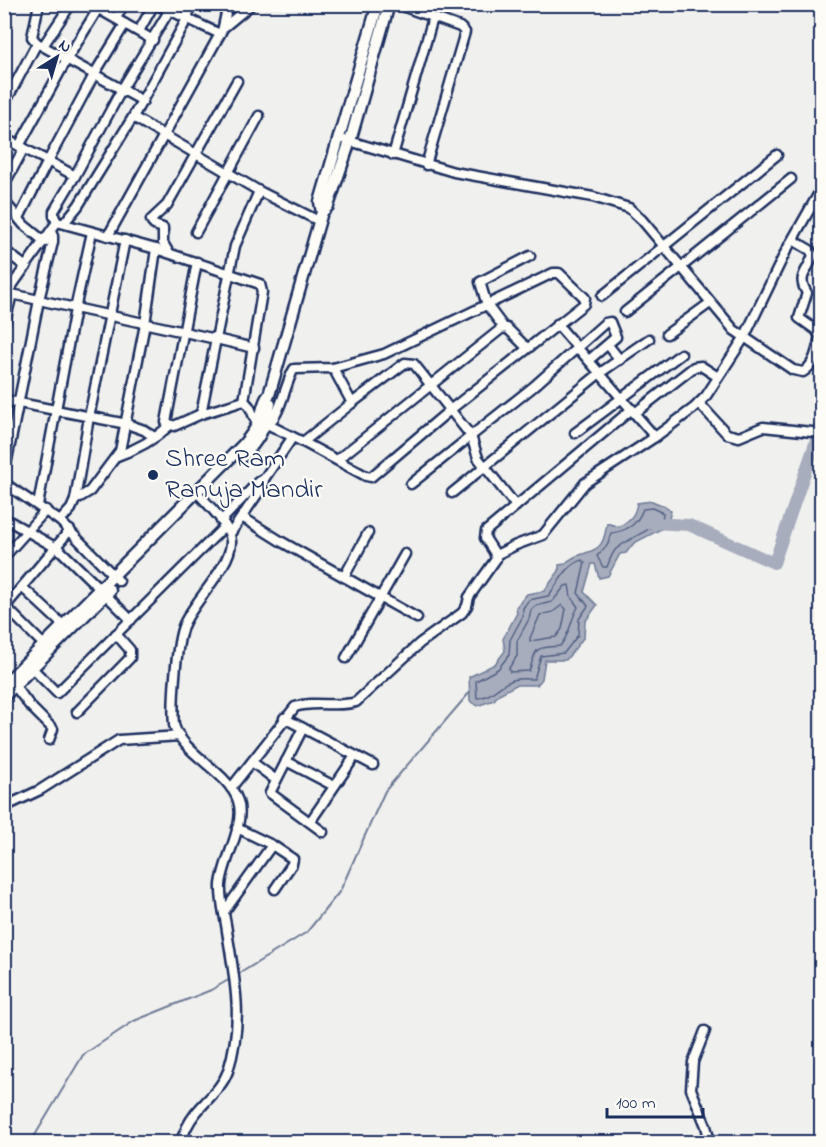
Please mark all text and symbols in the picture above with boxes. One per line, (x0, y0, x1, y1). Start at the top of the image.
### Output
north arrow (27, 27, 87, 87)
text: N (53, 34, 77, 60)
place label: Shree Ram Ranuja Mandir (165, 440, 323, 510)
marker: Shree Ram Ranuja Mandir (146, 468, 160, 482)
scale bar (607, 1081, 703, 1119)
text: 100 m (616, 1091, 656, 1117)

